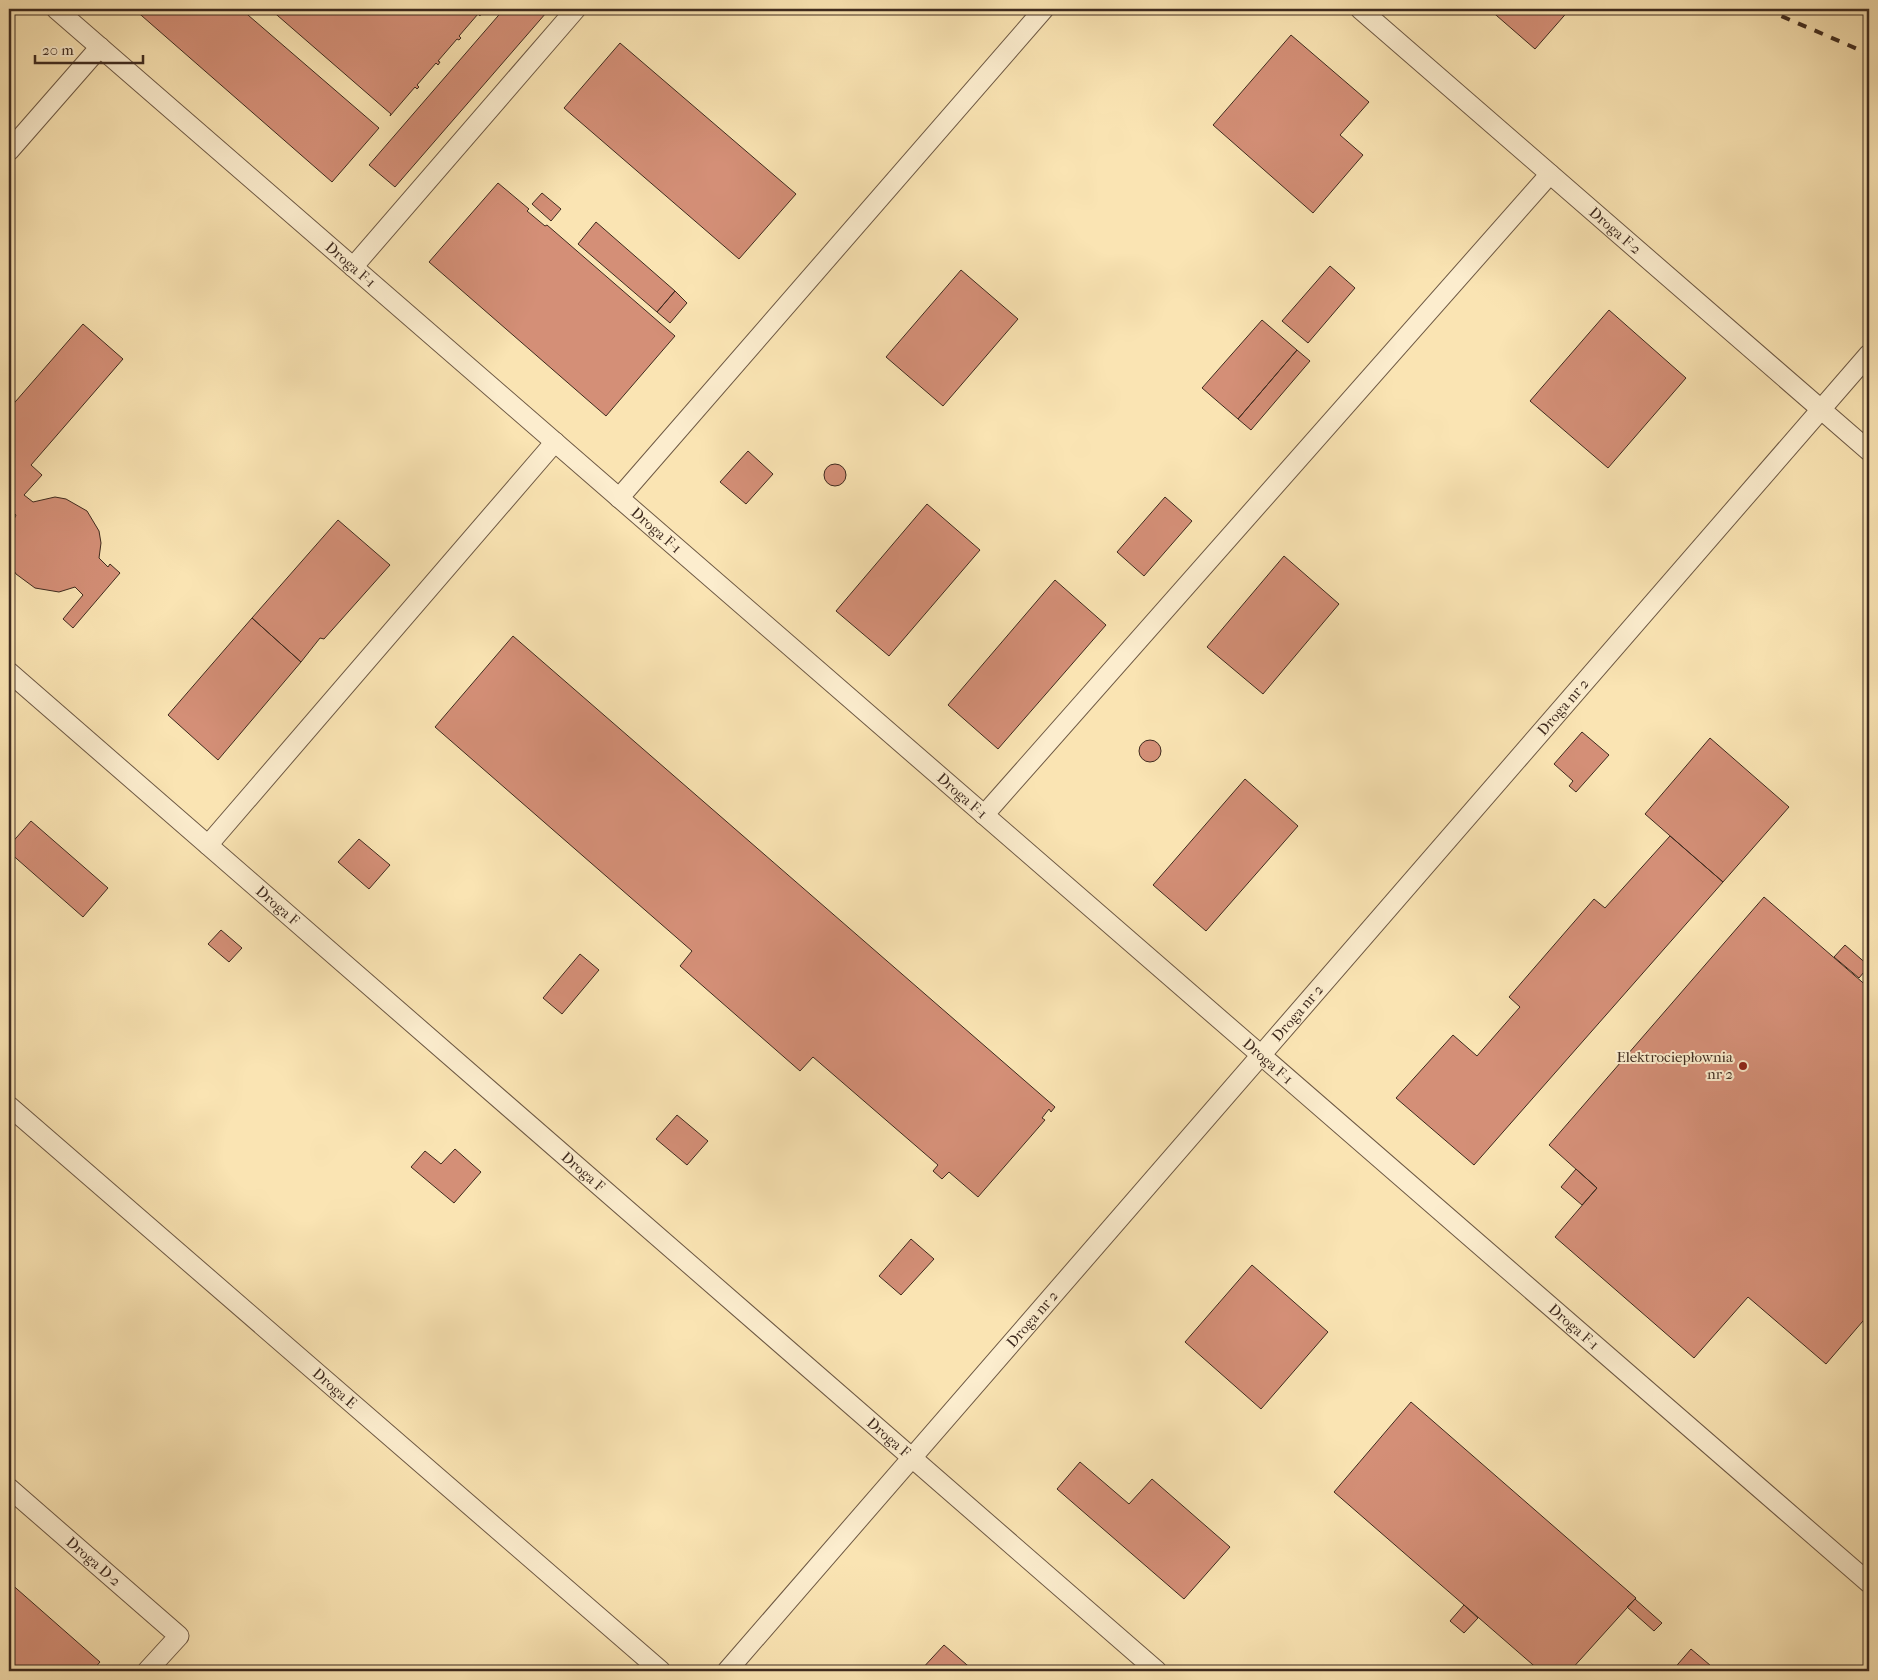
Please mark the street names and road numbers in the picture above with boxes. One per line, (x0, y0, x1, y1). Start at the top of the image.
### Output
street label: Droga F-2 (1585, 203, 1645, 258)
street label: Droga F-1 (322, 238, 379, 291)
street label: Droga F-1 (627, 503, 685, 557)
street label: Droga nr 2 (1533, 675, 1593, 739)
street label: Droga F-1 (933, 769, 991, 822)
street label: Droga F (252, 882, 303, 929)
street label: Droga nr 2 (1268, 981, 1327, 1045)
street label: Droga F-1 (1239, 1034, 1297, 1088)
street label: Droga F (558, 1148, 608, 1195)
street label: Droga nr 2 (1003, 1287, 1062, 1351)
street label: Droga F-1 (1545, 1300, 1603, 1353)
street label: Droga E (309, 1364, 361, 1412)
street label: Droga F (863, 1414, 914, 1461)
street label: Droga D-2 (62, 1533, 125, 1590)

